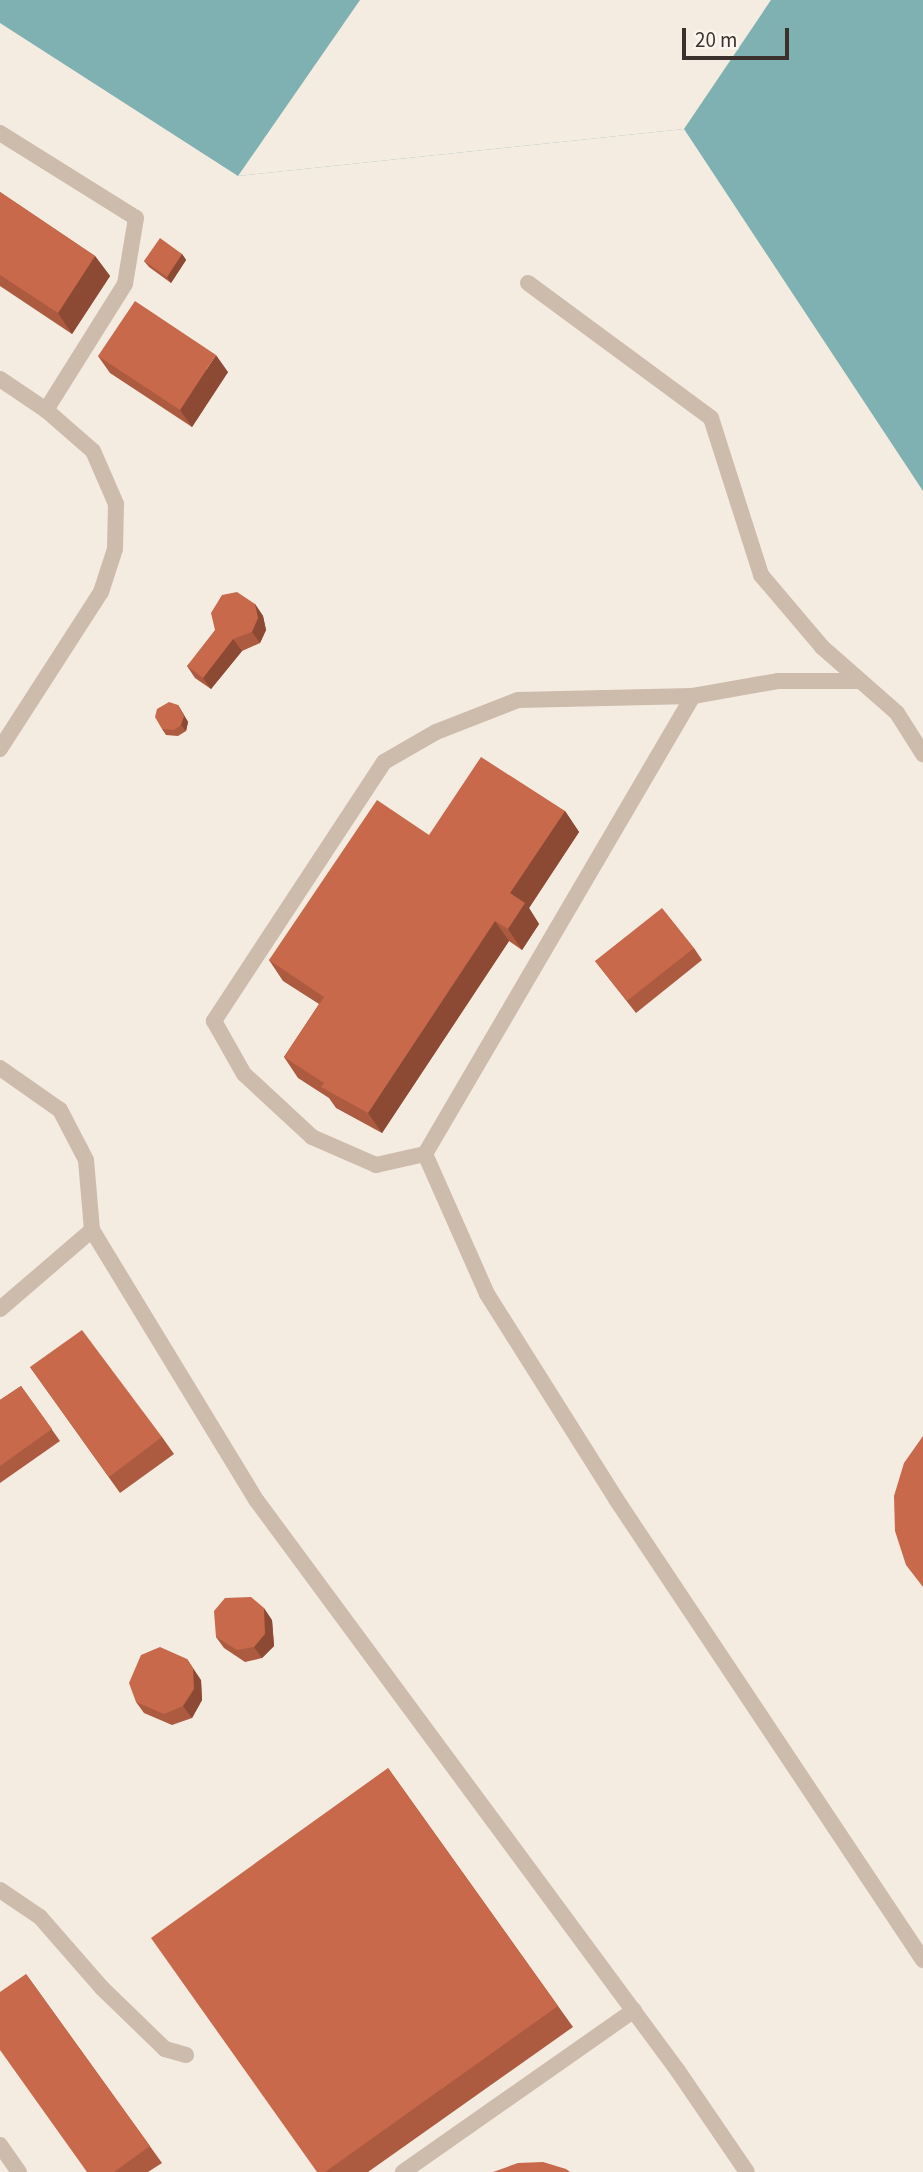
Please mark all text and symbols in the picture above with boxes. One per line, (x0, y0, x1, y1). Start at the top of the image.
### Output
scale bar (685, 14, 792, 58)
text: 20 m (695, 25, 737, 55)

